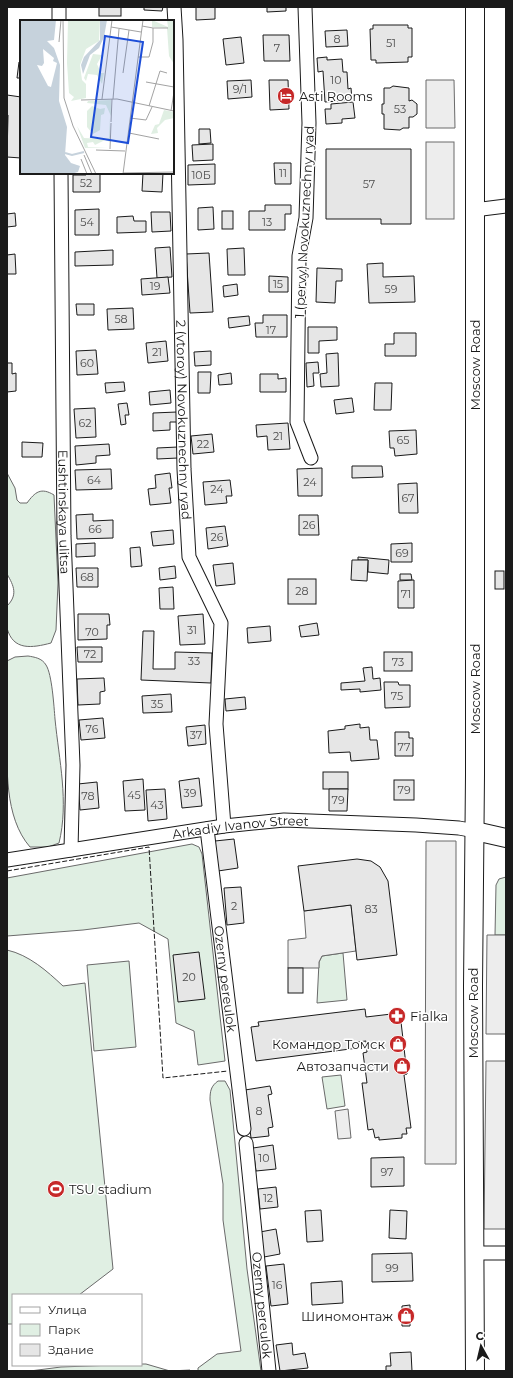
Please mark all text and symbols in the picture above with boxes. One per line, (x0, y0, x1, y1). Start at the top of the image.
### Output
inset map (20, 20, 174, 174)
house number: 8 (333, 32, 341, 46)
house number: 51 (386, 36, 396, 50)
house number: 7 (274, 41, 280, 55)
house number: 10 (330, 73, 342, 87)
house number: 9/1 (233, 82, 247, 96)
hotel icon: Asti Rooms (276, 86, 296, 106)
place label: Asti Rooms (299, 88, 373, 104)
house number: 53 (394, 102, 406, 116)
street label: 1 (pervy) Novokuznechny ryad (291, 125, 317, 319)
house number: 11 (279, 166, 287, 180)
house number: 10Б (191, 168, 211, 182)
house number: 52 (80, 176, 92, 190)
house number: 57 (363, 177, 375, 191)
house number: 54 (80, 215, 94, 229)
house number: 13 (262, 215, 272, 229)
house number: 15 (273, 277, 283, 291)
house number: 19 (150, 279, 161, 293)
house number: 59 (385, 282, 398, 296)
house number: 58 (114, 312, 128, 326)
street label: 2 (vtoroy) Novokuznechny ryad (173, 320, 195, 520)
street label: Moscow Road (467, 320, 483, 410)
house number: 17 (266, 323, 276, 337)
house number: 21 (152, 345, 162, 359)
house number: 60 (80, 356, 94, 370)
house number: 62 (79, 416, 91, 430)
house number: 21 (273, 429, 283, 443)
house number: 65 (397, 433, 409, 447)
house number: 22 (197, 437, 209, 451)
street label: Eushtinskaya ulitsa (55, 450, 73, 574)
house number: 64 (87, 473, 102, 487)
house number: 24 (303, 475, 317, 489)
house number: 24 (210, 482, 224, 496)
house number: 67 (401, 491, 415, 505)
house number: 26 (303, 518, 316, 532)
house number: 66 (88, 522, 102, 536)
house number: 26 (211, 530, 224, 544)
house number: 69 (395, 546, 409, 560)
house number: 68 (80, 570, 94, 584)
house number: 28 (295, 584, 309, 598)
house number: 71 (401, 587, 411, 601)
house number: 31 (187, 623, 197, 637)
house number: 70 (85, 625, 99, 639)
street label: Moscow Road (467, 644, 483, 734)
house number: 72 (84, 647, 96, 661)
house number: 33 (188, 654, 200, 668)
house number: 73 (392, 655, 404, 669)
house number: 75 (391, 689, 403, 703)
house number: 35 (151, 697, 163, 711)
house number: 76 (86, 722, 99, 736)
house number: 37 (190, 728, 202, 742)
house number: 77 (398, 740, 410, 754)
house number: 79 (397, 783, 411, 797)
house number: 39 (184, 786, 197, 800)
house number: 45 (127, 788, 141, 802)
house number: 78 (81, 789, 95, 803)
house number: 79 (331, 793, 345, 807)
house number: 43 (150, 798, 164, 812)
street label: Arkadiy Ivanov Street (171, 812, 309, 842)
house number: 2 (231, 899, 237, 913)
house number: 83 (364, 902, 378, 916)
street label: Ozerny pereulok (211, 925, 240, 1033)
street label: Moscow Road (465, 968, 481, 1058)
house number: 20 (182, 970, 196, 984)
pharmacy icon: Fialka (387, 1006, 407, 1026)
place label: Fialka (410, 1008, 448, 1024)
shop icon: Командор Томск (388, 1034, 408, 1054)
place label: Командор Томск (272, 1036, 385, 1052)
shop icon: Автозапчасти (392, 1056, 412, 1076)
place label: Автозапчасти (296, 1058, 389, 1074)
house number: 8 (255, 1104, 263, 1118)
house number: 10 (258, 1151, 270, 1165)
house number: 97 (380, 1165, 394, 1179)
sports icon: TSU stadium (46, 1179, 66, 1199)
place label: TSU stadium (69, 1181, 152, 1197)
house number: 12 (263, 1191, 273, 1205)
street label: Ozerny pereulok (249, 1251, 276, 1360)
house number: 99 (385, 1261, 399, 1275)
house number: 16 (272, 1278, 283, 1292)
legend (12, 1294, 142, 1366)
text: Улица (48, 1302, 87, 1317)
shop icon: Шиномонтаж (396, 1306, 416, 1326)
place label: Шиномонтаж (301, 1308, 393, 1324)
text: Парк (48, 1322, 80, 1337)
north arrow (461, 1326, 501, 1366)
text: С (475, 1329, 485, 1344)
text: Здание (48, 1342, 94, 1357)

